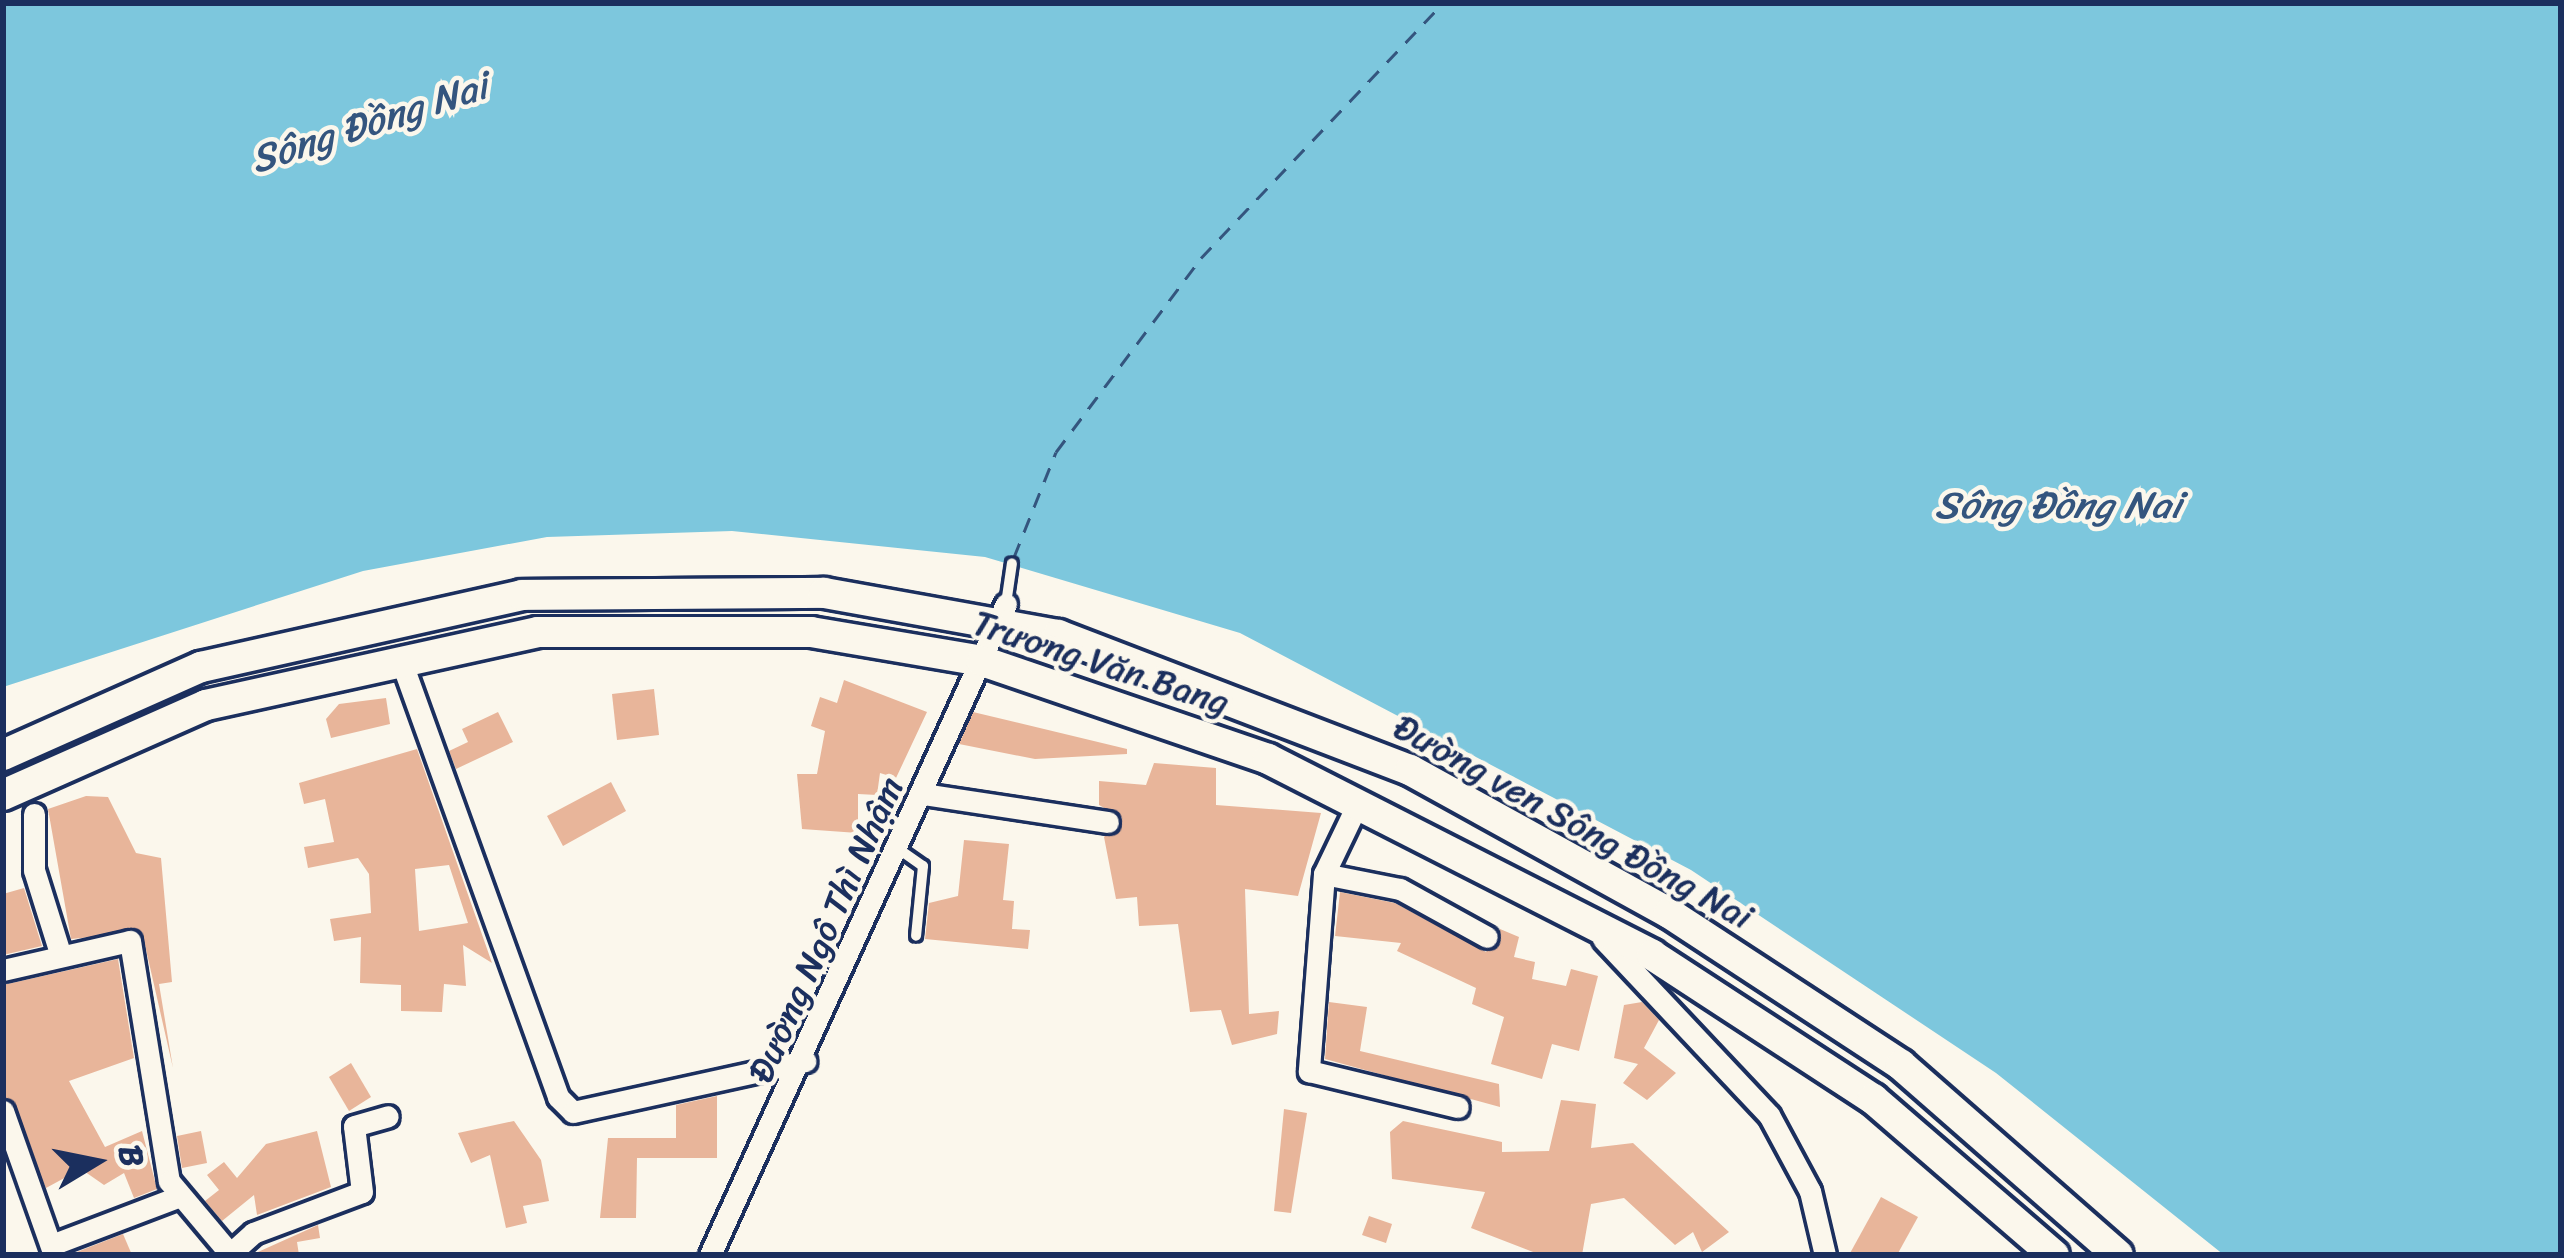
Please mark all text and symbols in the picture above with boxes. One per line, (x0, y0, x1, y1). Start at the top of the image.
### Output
water label: Sông Đồng Nai (245, 63, 493, 183)
water label: Sông Đồng Nai (1935, 482, 2181, 528)
street label: Trương Văn Bang (968, 601, 1234, 725)
street label: Đường ven Sông Đồng Nai (1386, 705, 1760, 939)
street label: Đường Ngô Thì Nhậm (739, 770, 913, 1090)
north arrow (36, 1102, 156, 1222)
text: B (101, 1140, 162, 1171)

